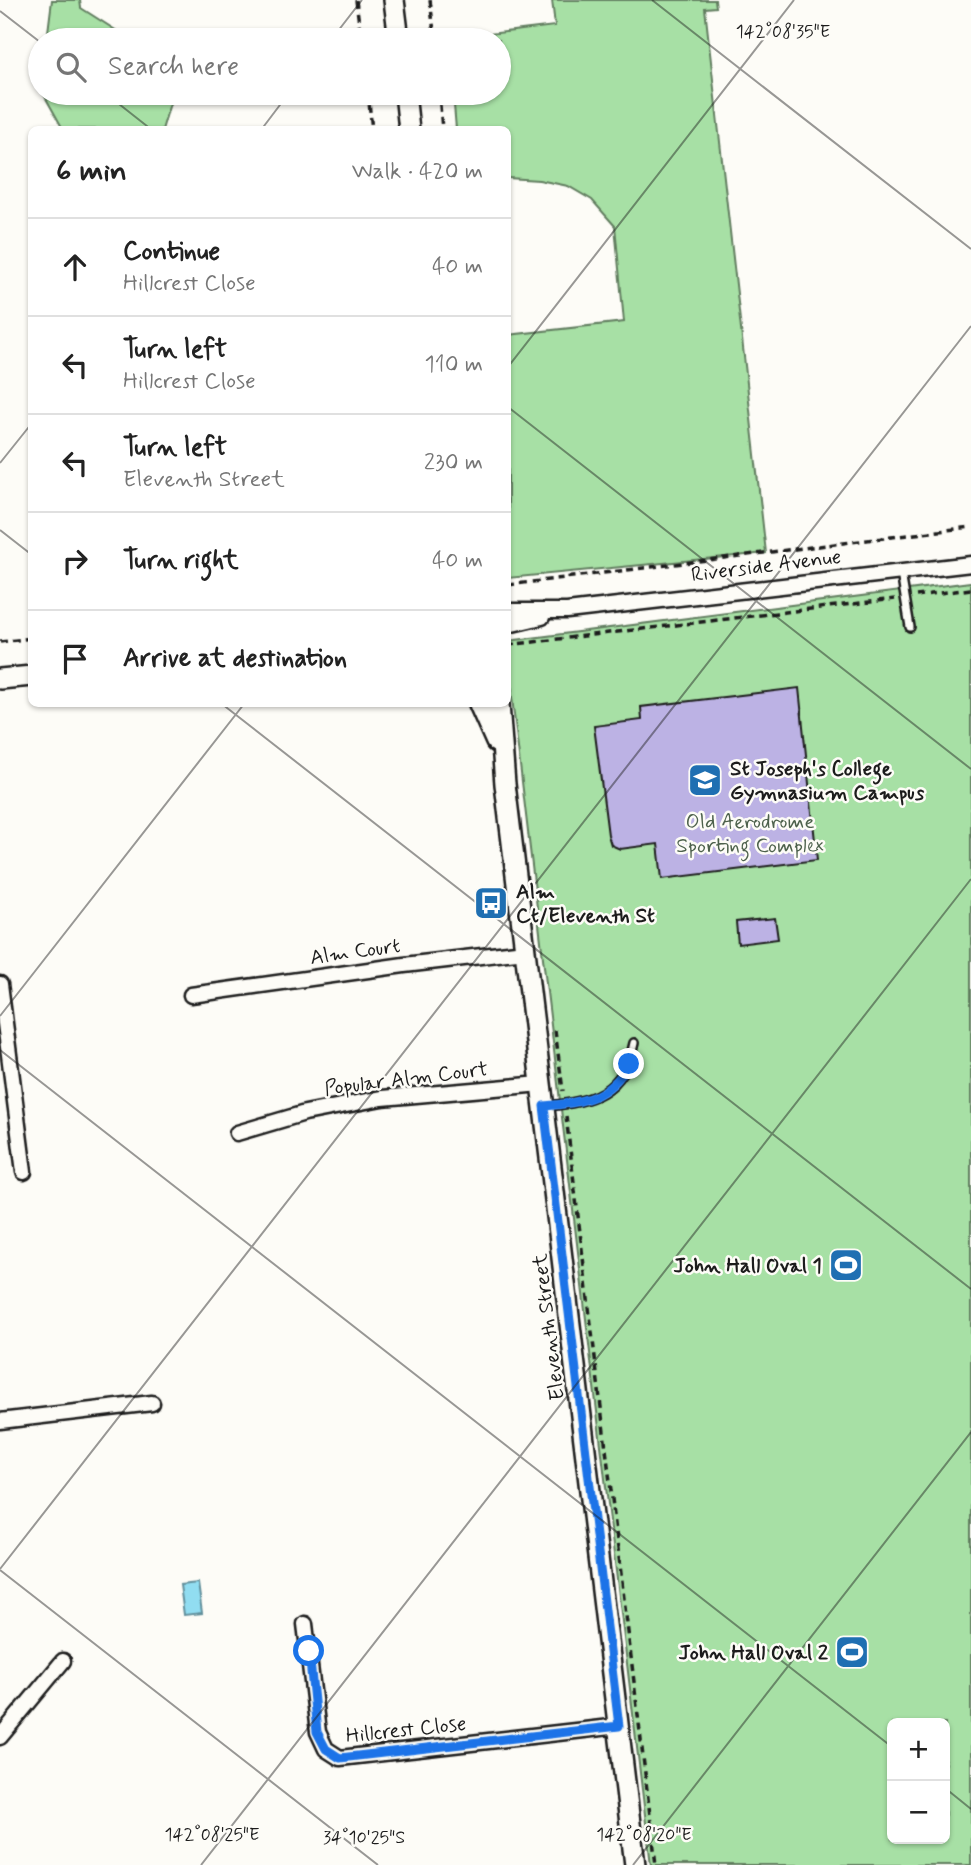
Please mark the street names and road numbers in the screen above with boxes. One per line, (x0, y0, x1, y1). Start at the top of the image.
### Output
street label: Riverside Avenue (689, 543, 843, 589)
street label: Alm Court (308, 932, 402, 972)
street label: Popular Alm Court (323, 1055, 490, 1103)
street label: Eleventh Street (526, 1251, 572, 1402)
street label: Hillcrest Close (344, 1710, 468, 1750)

